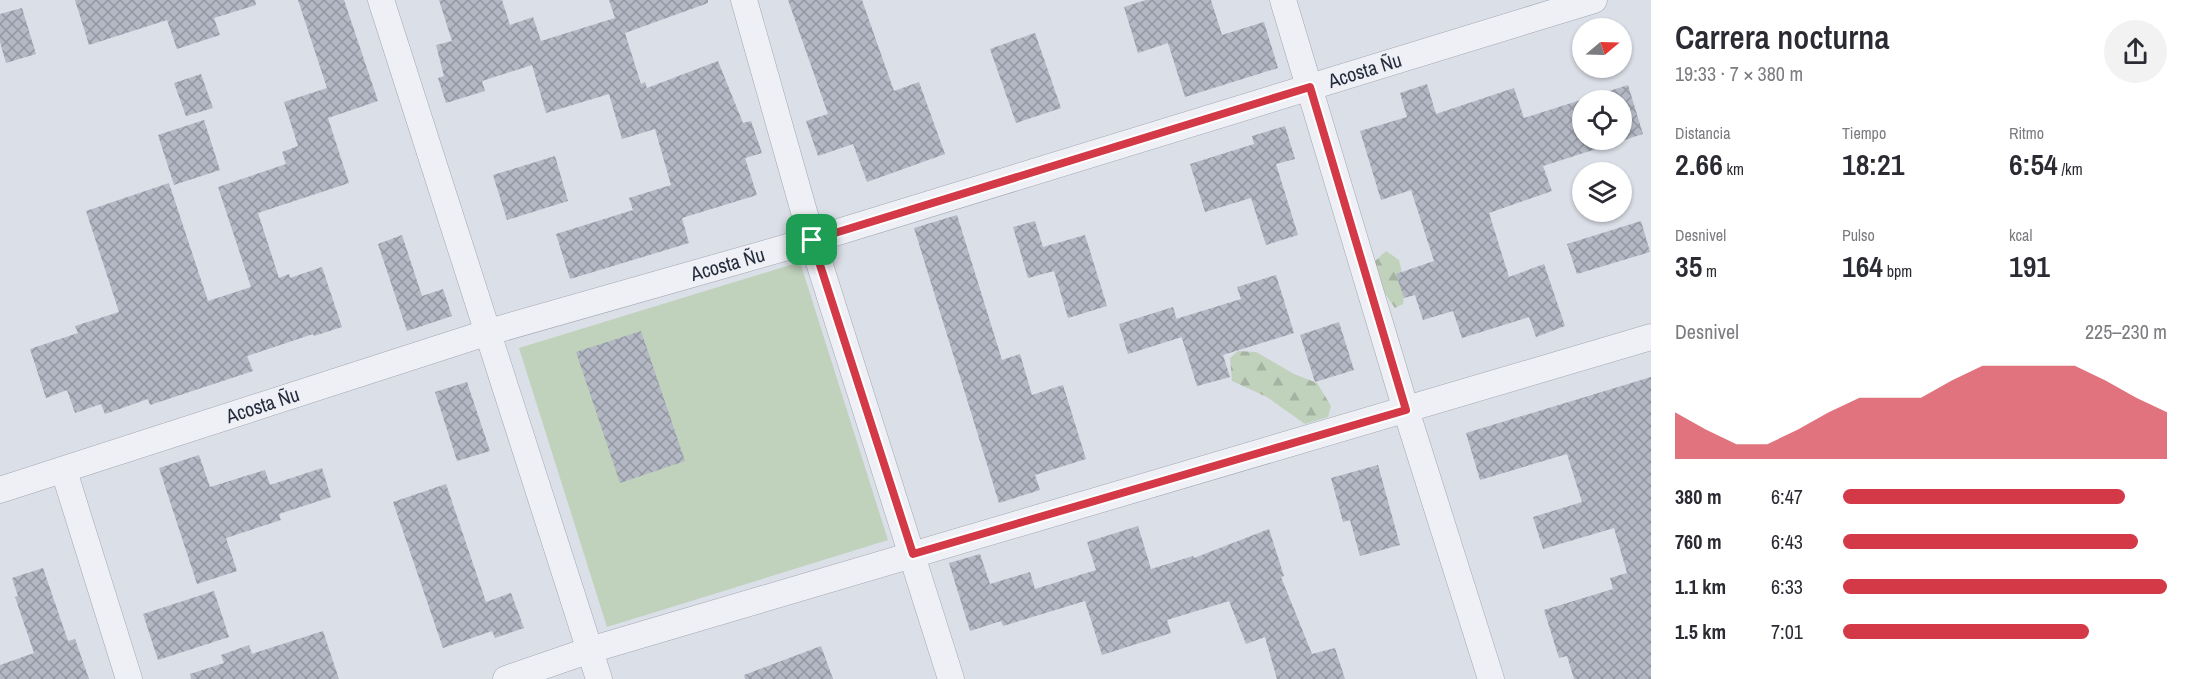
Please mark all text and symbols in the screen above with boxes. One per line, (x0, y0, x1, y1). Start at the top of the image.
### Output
text: Carrera nocturna (1675, 15, 1889, 59)
north arrow (1572, 18, 1632, 78)
map controls (1572, 18, 1632, 222)
button: share (2104, 20, 2167, 83)
street label: Acosta Ñu (1324, 46, 1405, 94)
text: 19:33 · 7 × 380 m (1675, 60, 1803, 87)
button: locate (1572, 90, 1632, 150)
text: Distancia (1675, 122, 1730, 144)
text: Tiempo (1842, 122, 1886, 144)
text: Ritmo (2009, 122, 2044, 144)
text: 2.66 (1675, 144, 1723, 184)
text: 18:21 (1842, 144, 1904, 184)
text: 6:54 (2009, 144, 2058, 184)
text: km (1723, 158, 1744, 180)
text: /km (2058, 158, 2083, 180)
button: layers (1572, 162, 1632, 222)
pin (786, 214, 837, 265)
icon: arrive (795, 223, 828, 256)
text: Desnivel (1675, 224, 1726, 246)
text: Pulso (1842, 224, 1875, 246)
text: kcal (2009, 224, 2032, 246)
street label: Acosta Ñu (686, 240, 768, 287)
text: 35 (1675, 246, 1702, 286)
text: 164 (1842, 246, 1883, 286)
text: 191 (2009, 246, 2050, 286)
text: m (1702, 260, 1717, 282)
text: bpm (1883, 260, 1912, 282)
text: Desnivel (1675, 318, 1739, 345)
text: 225–230 m (2085, 318, 2167, 345)
street label: Acosta Ñu (221, 380, 303, 429)
text: 380 m (1675, 483, 1722, 510)
text: 6:47 (1771, 483, 1803, 510)
text: 760 m (1675, 528, 1722, 555)
text: 6:43 (1771, 528, 1803, 555)
text: 1.1 km (1675, 573, 1726, 600)
text: 6:33 (1771, 573, 1803, 600)
text: 1.5 km (1675, 618, 1726, 645)
text: 7:01 (1771, 618, 1803, 645)

